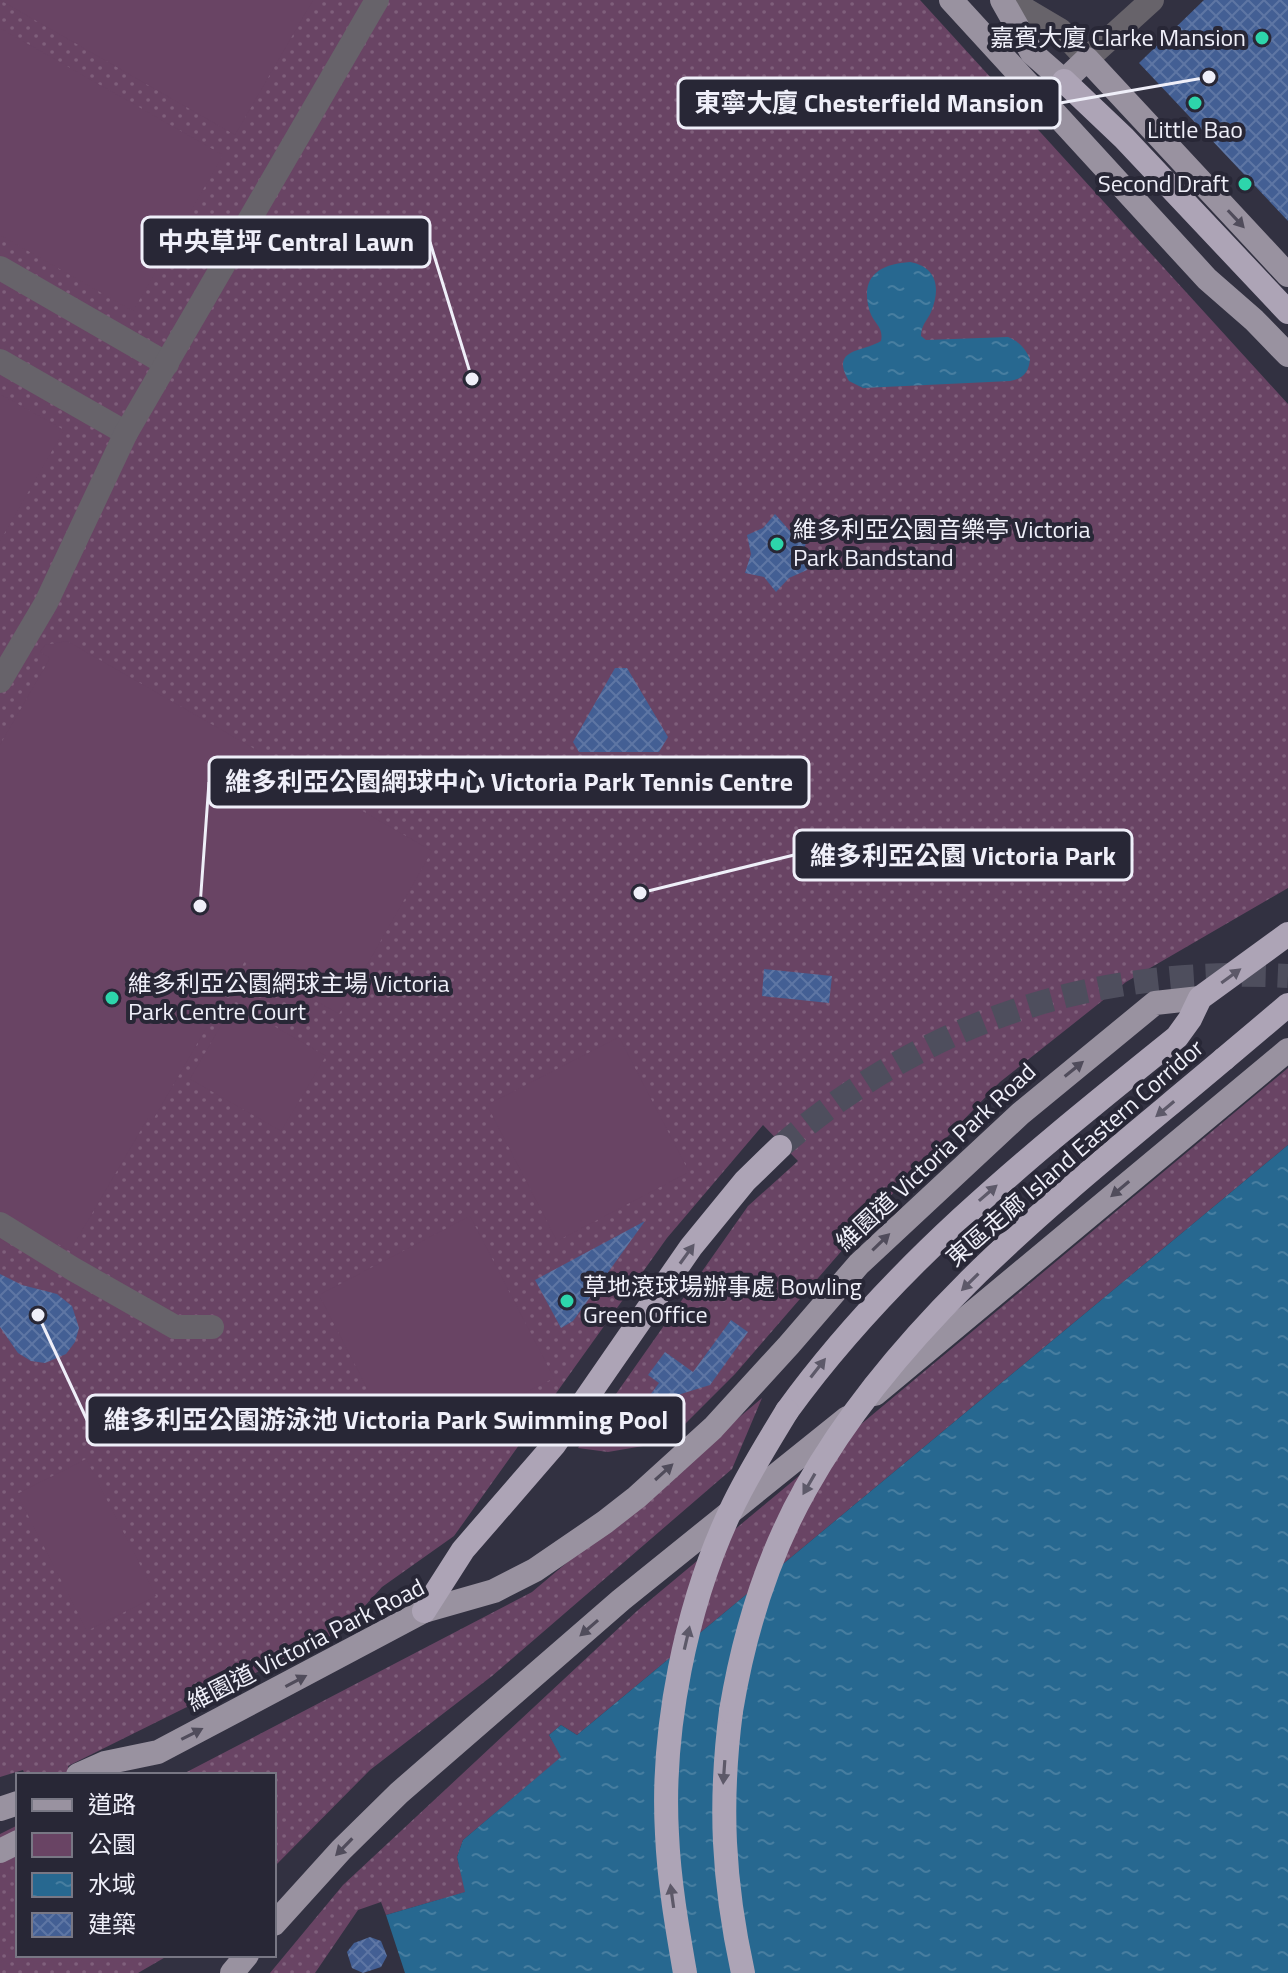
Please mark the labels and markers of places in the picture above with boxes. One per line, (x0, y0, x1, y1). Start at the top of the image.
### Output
place label: 嘉賓大廈 Clarke Mansion (990, 19, 1246, 55)
marker: 嘉賓大廈 Clarke Mansion (1253, 29, 1271, 47)
callout: 東寧大廈 Chesterfield Mansion (678, 78, 1060, 128)
marker: Little Bao (1186, 94, 1204, 112)
place label: Little Bao (1147, 111, 1243, 147)
place label: Second Draft (1098, 165, 1230, 201)
marker: Second Draft (1236, 175, 1254, 193)
callout: 中央草坪 Central Lawn (142, 217, 430, 267)
place label: 維多利亞公園音樂亭 Victoria Park Bandstand (793, 511, 1091, 575)
marker: 維多利亞公園音樂亭 Victoria Park Bandstand (768, 535, 786, 553)
callout: 維多利亞公園網球中心 Victoria Park Tennis Centre (209, 757, 809, 807)
callout: 維多利亞公園 Victoria Park (794, 830, 1132, 880)
place label: 維多利亞公園網球主場 Victoria Park Centre Court (128, 965, 450, 1029)
marker: 維多利亞公園網球主場 Victoria Park Centre Court (103, 989, 121, 1007)
place label: 草地滾球場辦事處 Bowling Green Office (583, 1268, 862, 1332)
marker: 草地滾球場辦事處 Bowling Green Office (558, 1292, 576, 1310)
callout: 維多利亞公園游泳池 Victoria Park Swimming Pool (87, 1395, 684, 1445)

